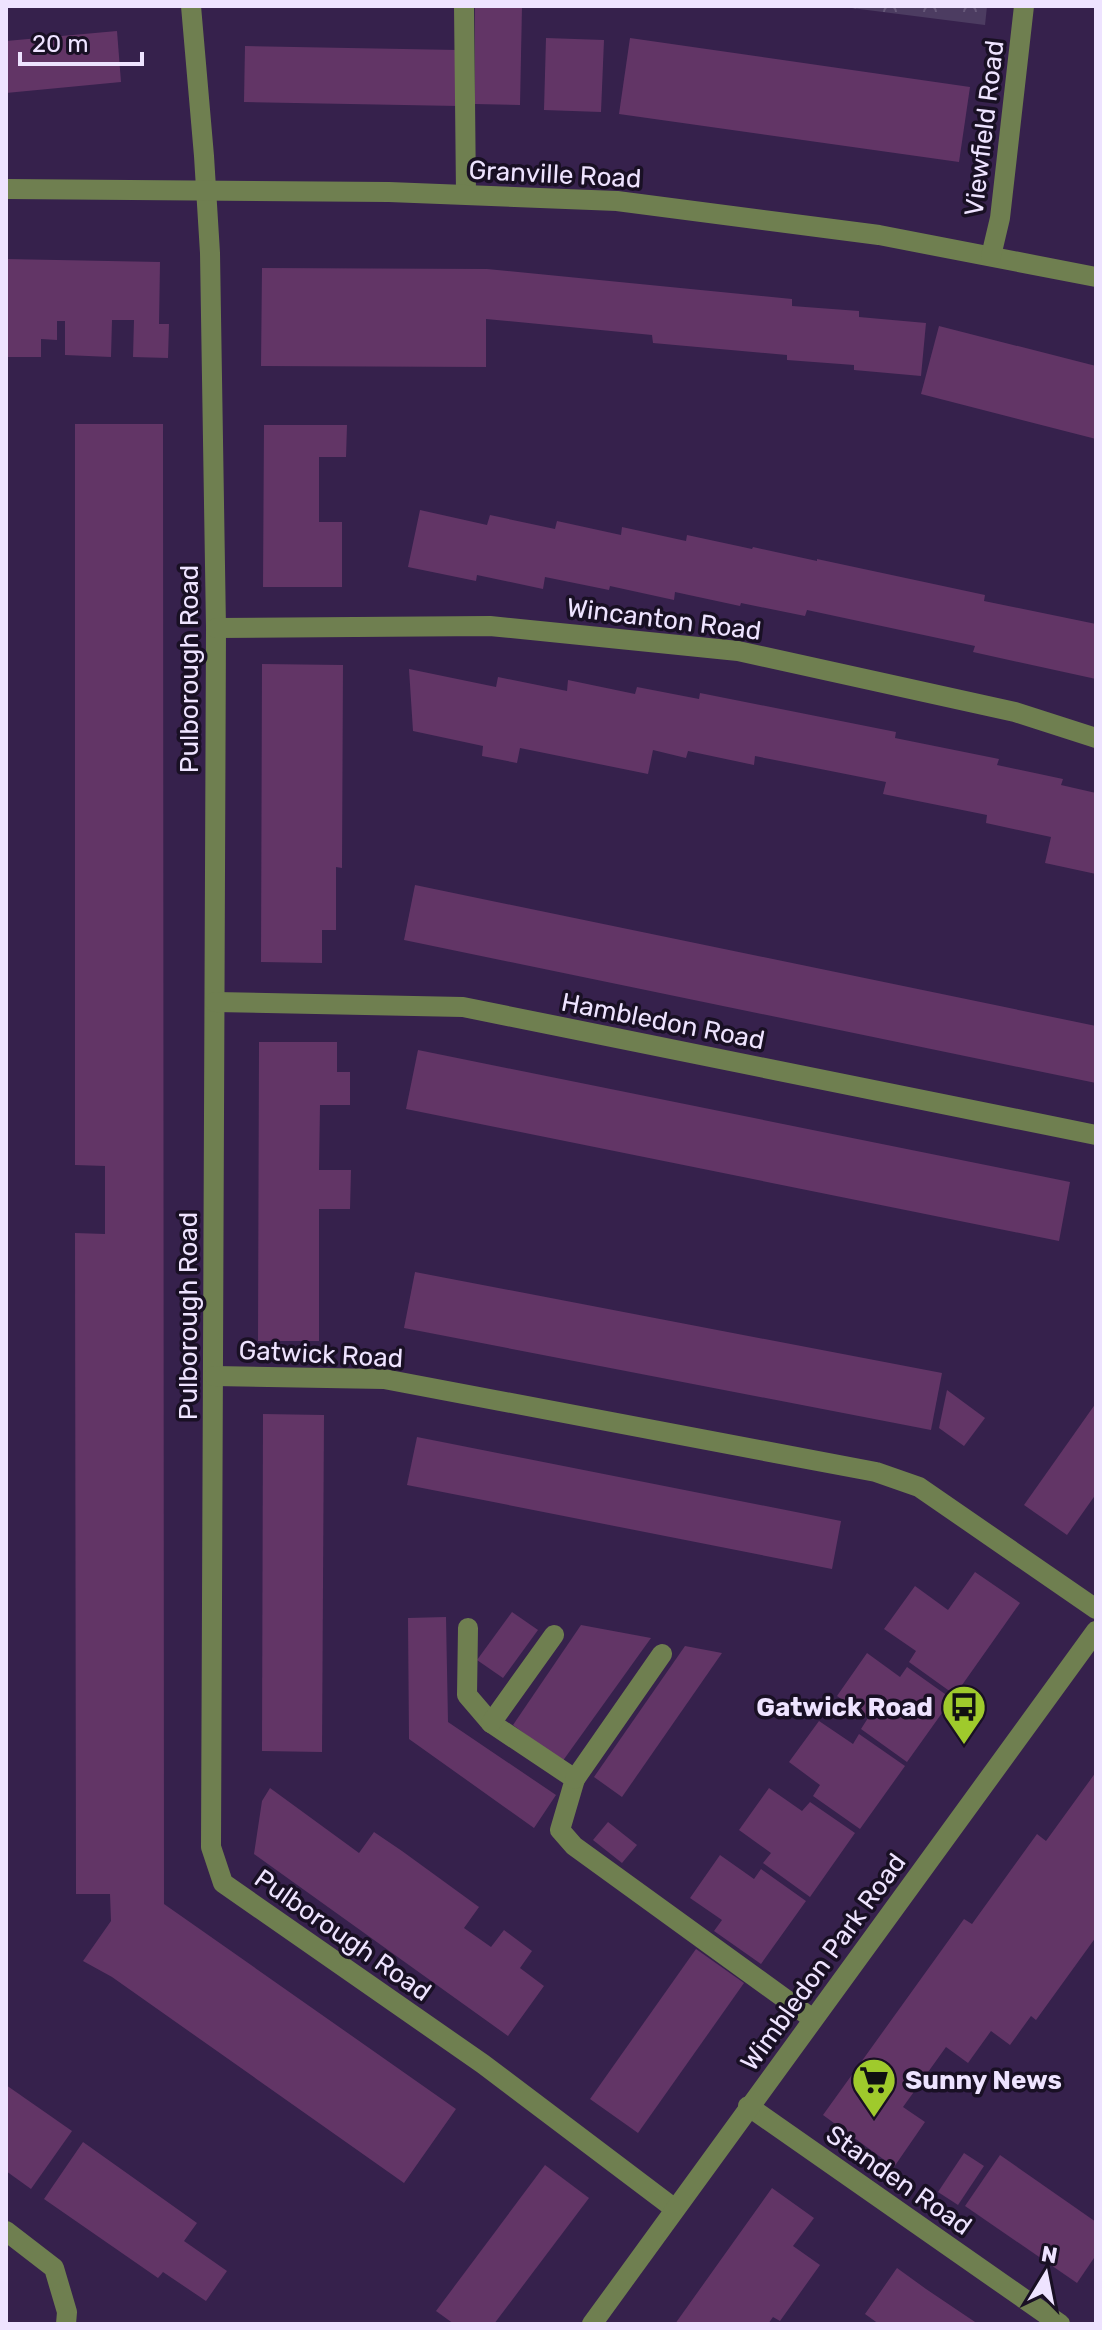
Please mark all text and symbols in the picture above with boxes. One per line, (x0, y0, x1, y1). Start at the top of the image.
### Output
scale bar (20, 16, 142, 66)
text: 20 m (32, 30, 89, 58)
street label: Viewfield Road (958, 38, 1011, 218)
street label: Granville Road (468, 154, 642, 195)
street label: Pulborough Road (174, 565, 205, 773)
street label: Wincanton Road (565, 592, 763, 647)
street label: Hambledon Road (559, 987, 767, 1056)
street label: Pulborough Road (173, 1212, 204, 1420)
street label: Gatwick Road (238, 1335, 404, 1374)
bus stop icon: Gatwick Road (940, 1683, 988, 1746)
place label: Gatwick Road (756, 1692, 933, 1723)
street label: Wimbledon Park Road (734, 1848, 913, 2077)
street label: Pulborough Road (248, 1863, 437, 2008)
supermarket icon: Sunny News (850, 2056, 898, 2119)
place label: Sunny News (905, 2065, 1062, 2096)
street label: Standen Road (820, 2119, 977, 2242)
north arrow (1006, 2234, 1086, 2314)
text: N (1039, 2240, 1060, 2269)

